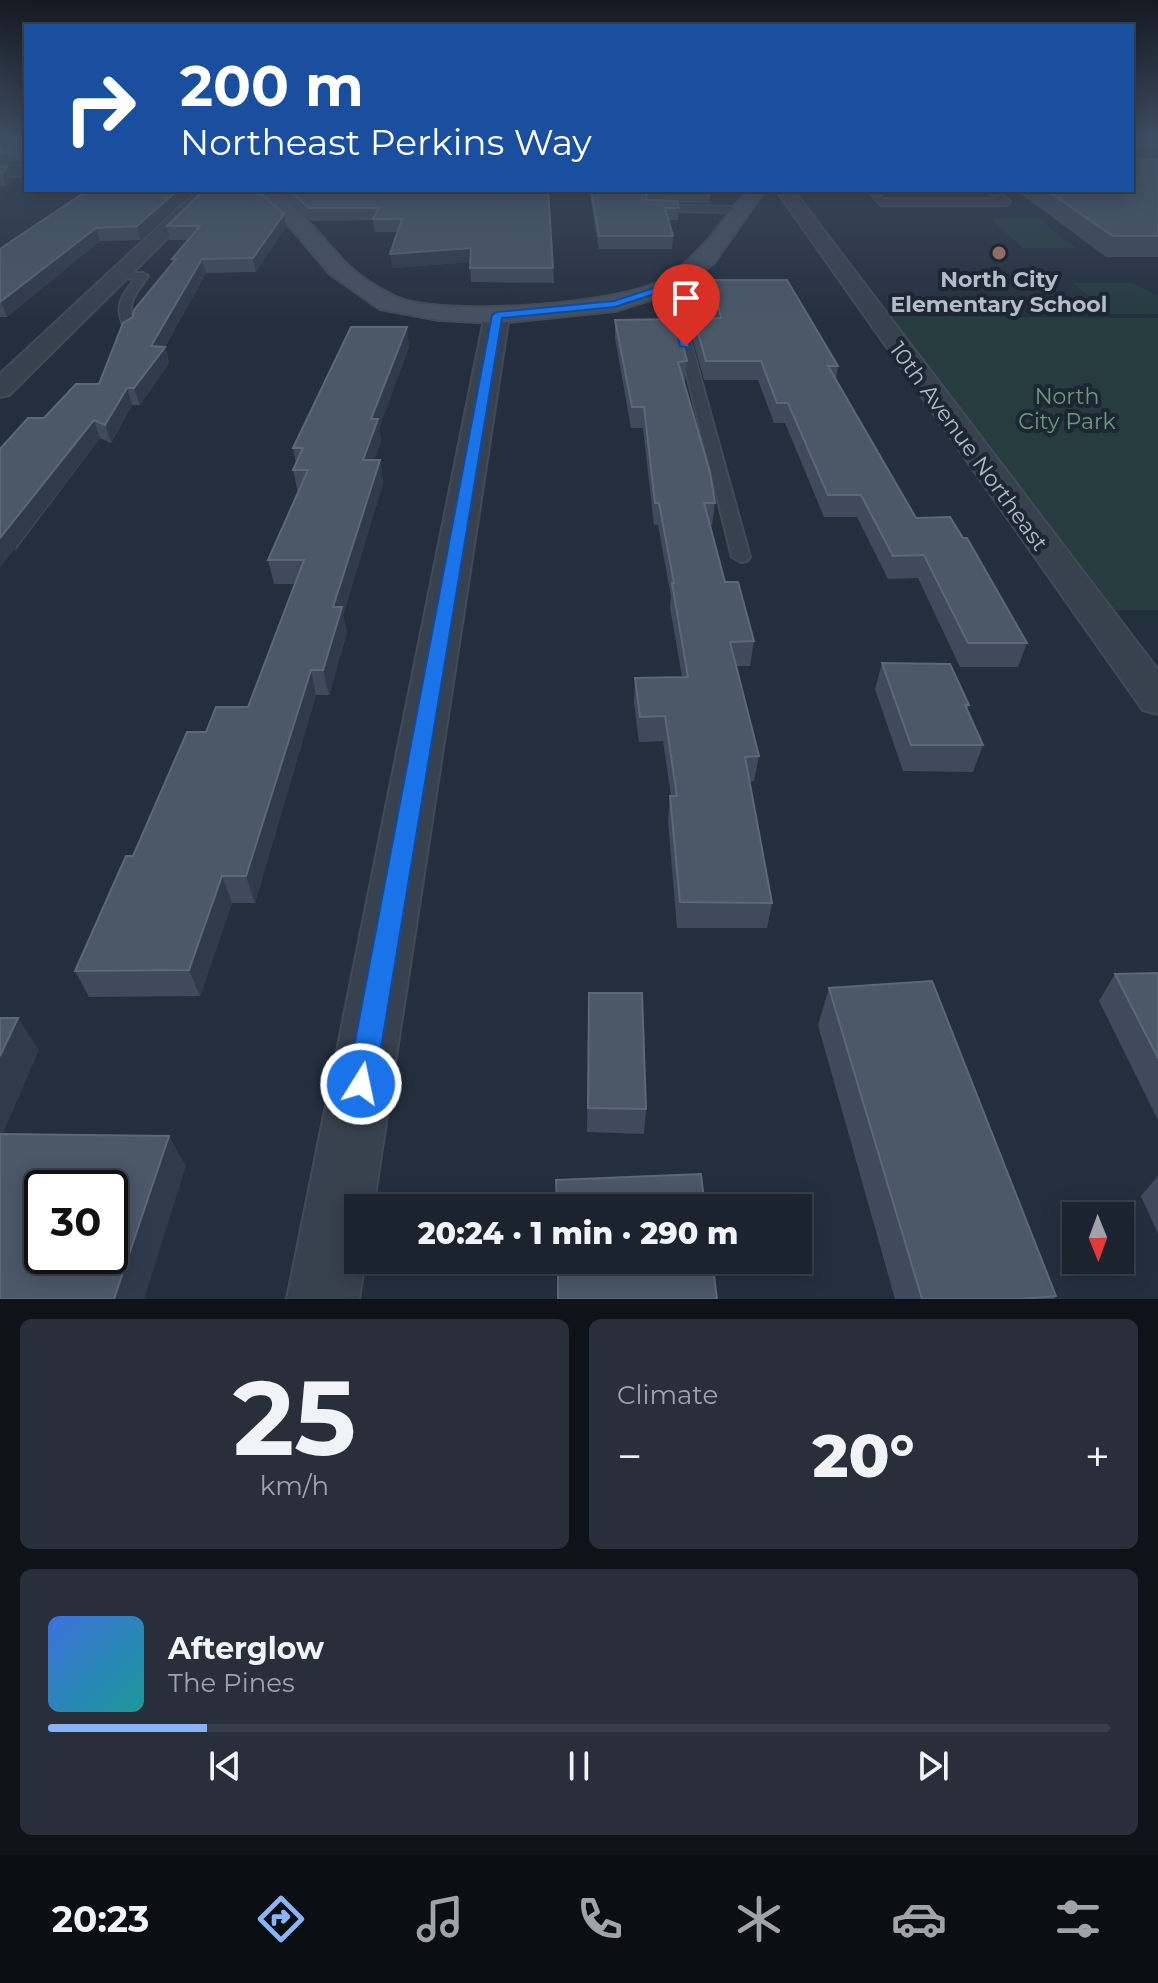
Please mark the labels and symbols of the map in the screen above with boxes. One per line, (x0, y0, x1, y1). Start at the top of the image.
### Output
marker: North City Elementary School (990, 244, 1008, 262)
pin (652, 264, 720, 346)
place label: North City Elementary School (891, 266, 1107, 318)
street label: 10th Avenue Northeast (884, 337, 1053, 556)
park label: North City Park (1018, 383, 1117, 435)
position arrow (319, 1042, 403, 1126)
speed limit sign: 30 (24, 1170, 128, 1274)
north arrow (1062, 1202, 1134, 1274)

